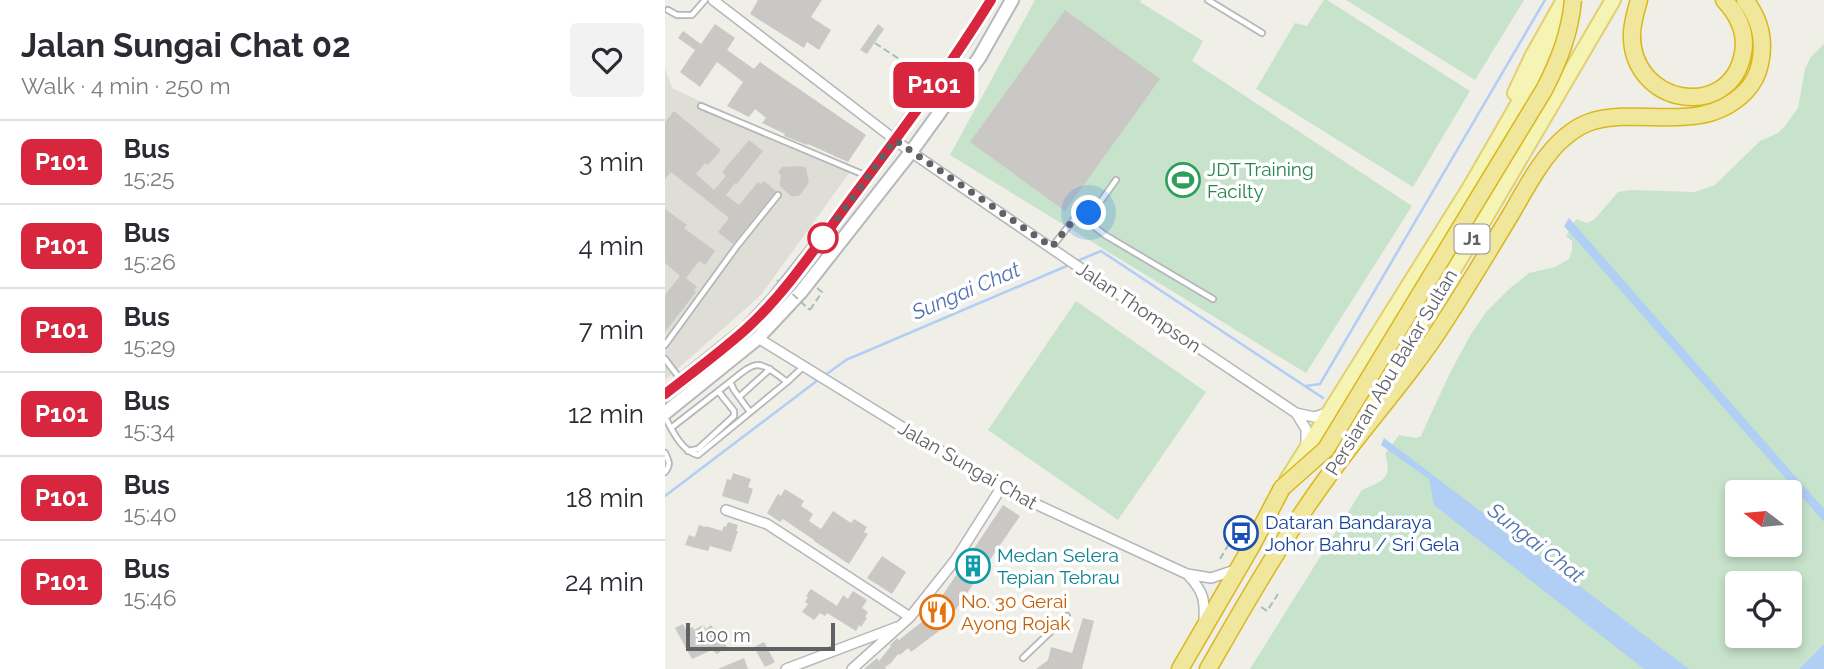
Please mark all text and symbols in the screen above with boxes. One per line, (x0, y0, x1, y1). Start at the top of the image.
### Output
button: heart (570, 23, 644, 97)
text: Jalan Sungai Chat 02 (21, 26, 351, 65)
line badge: P101 (885, 62, 983, 108)
text: P101 (907, 70, 961, 99)
text: Walk · 4 min · 250 m (21, 72, 231, 99)
text: Bus (123, 134, 170, 164)
text: P101 (35, 147, 88, 176)
text: 3 min (579, 147, 644, 177)
place label: JDT Training Facilty (1207, 158, 1314, 202)
sports icon: JDT Training Facilty (1164, 161, 1202, 199)
text: 15:25 (123, 164, 175, 191)
your location (1071, 195, 1106, 230)
text: Bus (123, 218, 170, 248)
unlabelled marker (808, 223, 838, 253)
road number: J1 (1455, 225, 1489, 254)
text: P101 (35, 231, 88, 260)
text: 4 min (578, 231, 644, 261)
text: 15:26 (123, 248, 176, 275)
water label: Sungai Chat (907, 256, 1024, 325)
street label: Jalan Thompson (1073, 257, 1205, 357)
street label: Persiaran Abu Bakar Sultan (1321, 265, 1461, 479)
text: Bus (123, 302, 170, 332)
text: P101 (35, 315, 88, 344)
text: 7 min (579, 315, 644, 345)
text: 15:29 (123, 332, 176, 359)
text: Bus (123, 386, 170, 416)
text: P101 (35, 399, 88, 428)
text: 12 min (568, 399, 644, 429)
text: 15:34 (123, 416, 175, 443)
street label: Jalan Sungai Chat (895, 416, 1042, 514)
text: Bus (123, 470, 170, 500)
north arrow (1725, 480, 1803, 556)
map controls (1725, 480, 1802, 648)
text: P101 (35, 483, 88, 512)
text: 18 min (566, 483, 644, 513)
water label: Sungai Chat (1482, 497, 1590, 588)
text: 15:40 (123, 500, 177, 527)
place label: Dataran Bandaraya Johor Bahru / Sri Gela (1265, 511, 1459, 555)
bus stop icon: Dataran Bandaraya Johor Bahru / Sri Gela (1222, 514, 1260, 552)
place label: Medan Selera Tepian Tebrau (997, 544, 1120, 588)
building icon: Medan Selera Tepian Tebrau (954, 547, 992, 585)
text: Bus (123, 554, 170, 584)
text: P101 (35, 567, 88, 596)
text: 24 min (565, 567, 644, 597)
button: locate (1725, 571, 1802, 648)
text: 15:46 (123, 584, 177, 611)
place label: No. 30 Gerai Ayong Rojak (961, 590, 1070, 634)
restaurant icon: No. 30 Gerai Ayong Rojak (918, 593, 956, 631)
scale bar (686, 620, 835, 652)
text: 100 m (697, 624, 751, 646)

